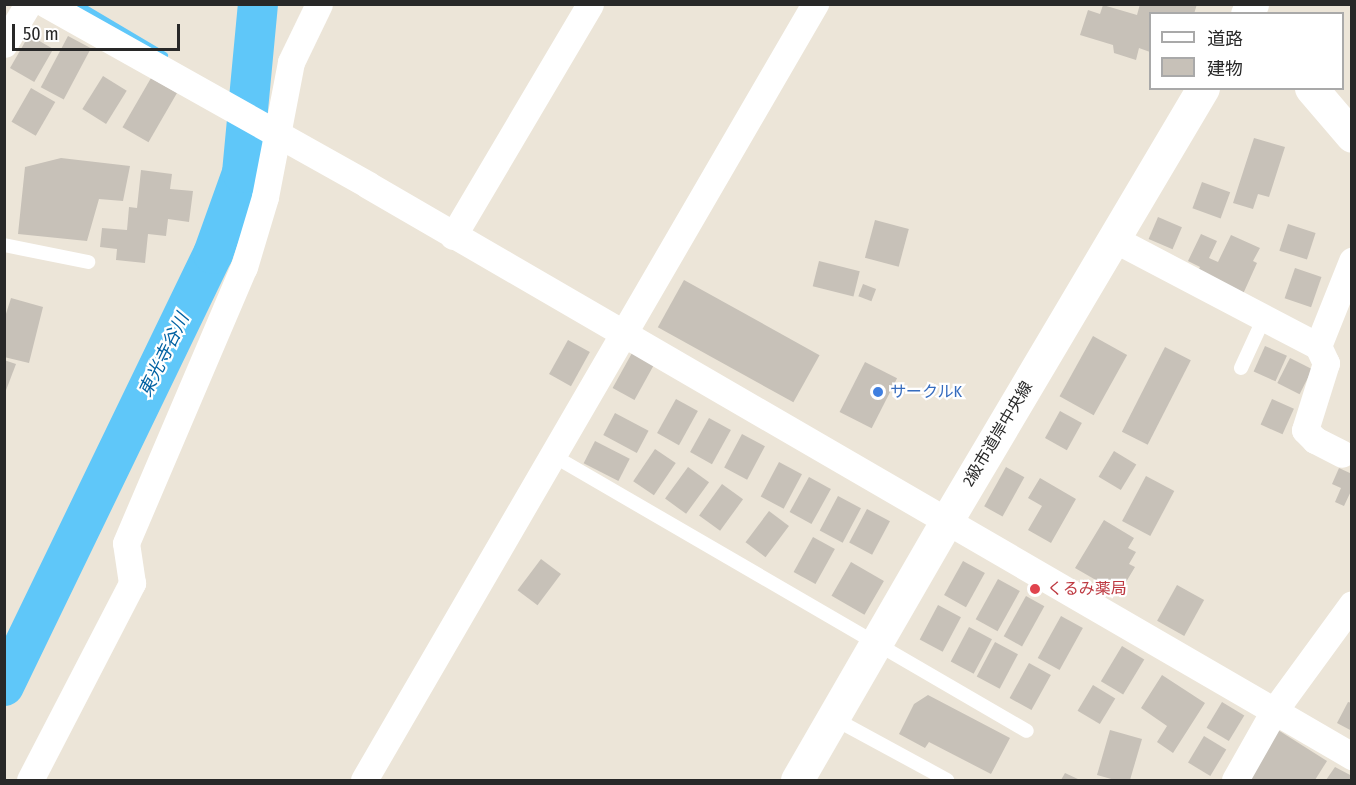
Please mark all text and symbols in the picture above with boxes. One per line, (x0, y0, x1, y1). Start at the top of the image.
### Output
scale bar (15, 12, 183, 50)
legend (1149, 12, 1344, 90)
text: 50 m (23, 23, 59, 45)
text: 道路 (1207, 28, 1243, 50)
text: 建物 (1207, 58, 1243, 80)
water label: 東光寺谷川 (135, 310, 193, 400)
street label: 2級市道岸中央線 (959, 378, 1037, 490)
place label: サークルK (890, 382, 962, 402)
marker: サークルK (871, 385, 885, 399)
place label: くるみ薬局 (1047, 579, 1127, 599)
marker: くるみ薬局 (1028, 582, 1042, 596)

